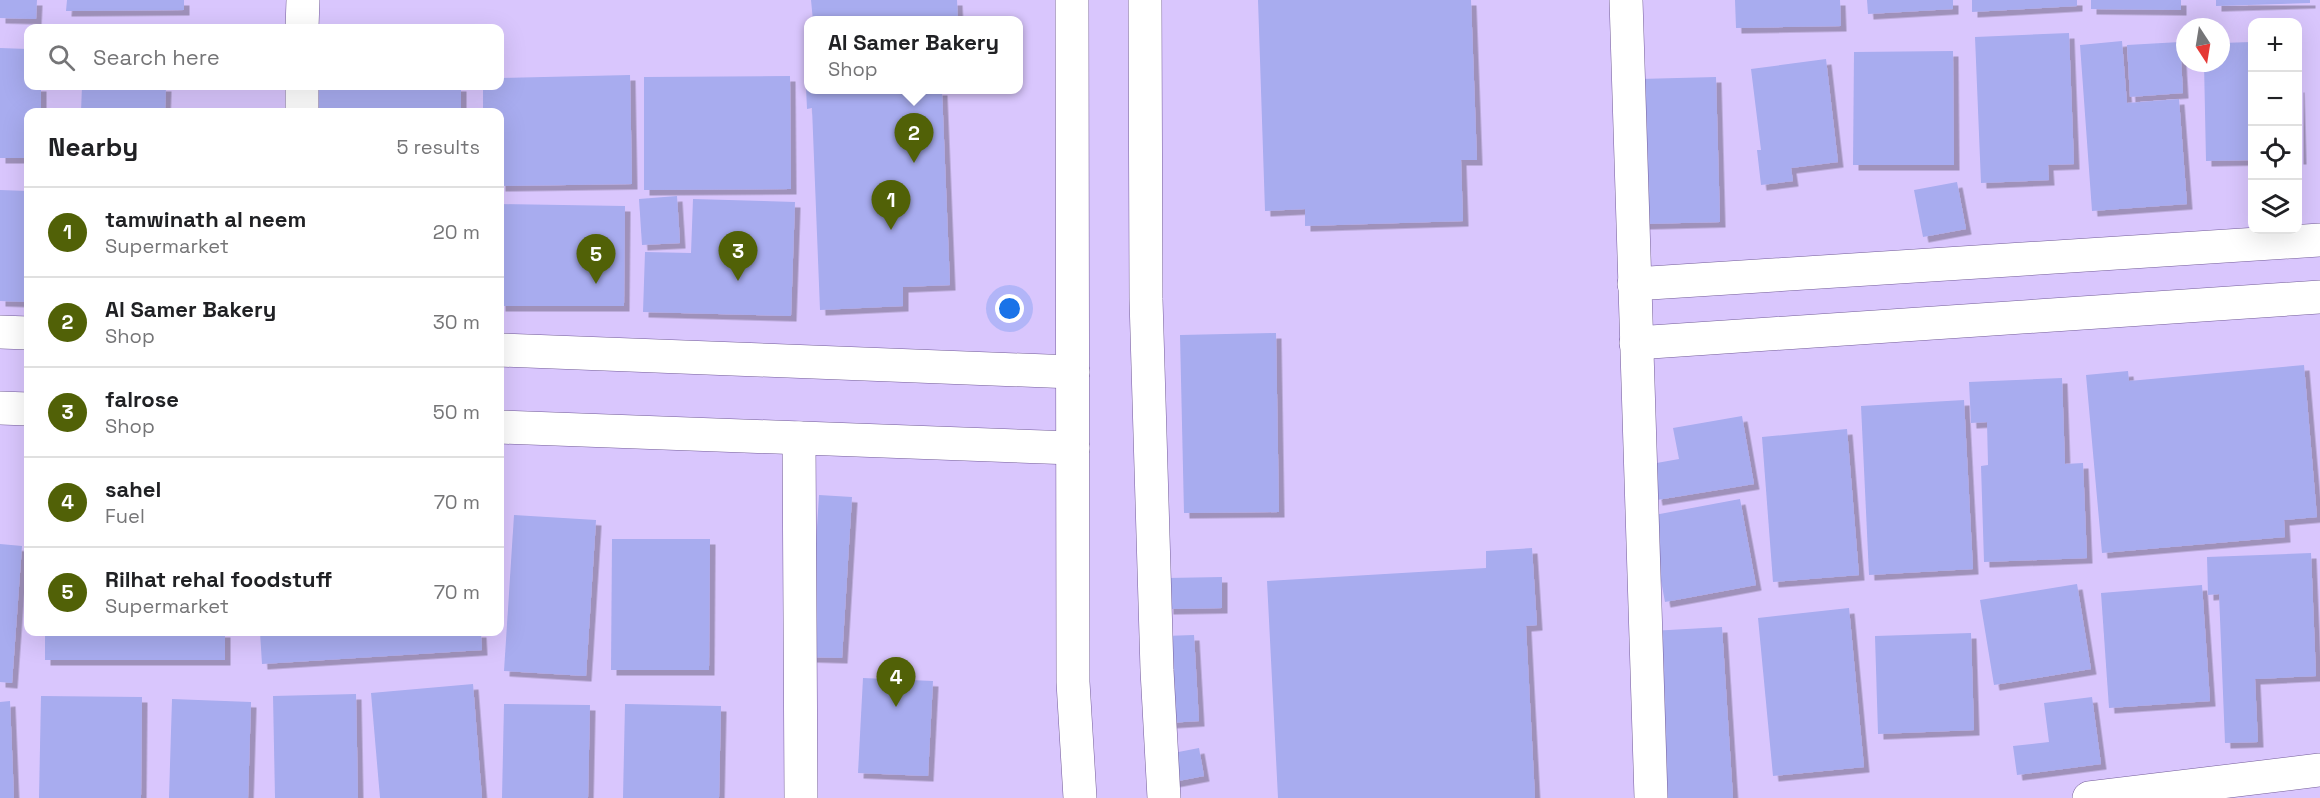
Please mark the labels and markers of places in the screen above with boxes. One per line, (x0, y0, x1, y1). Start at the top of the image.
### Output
pin: 2 (894, 114, 934, 163)
pin: 1 (872, 180, 910, 230)
pin: 3 (718, 232, 758, 281)
pin: 5 (576, 234, 616, 284)
pin: 4 (876, 658, 916, 707)

